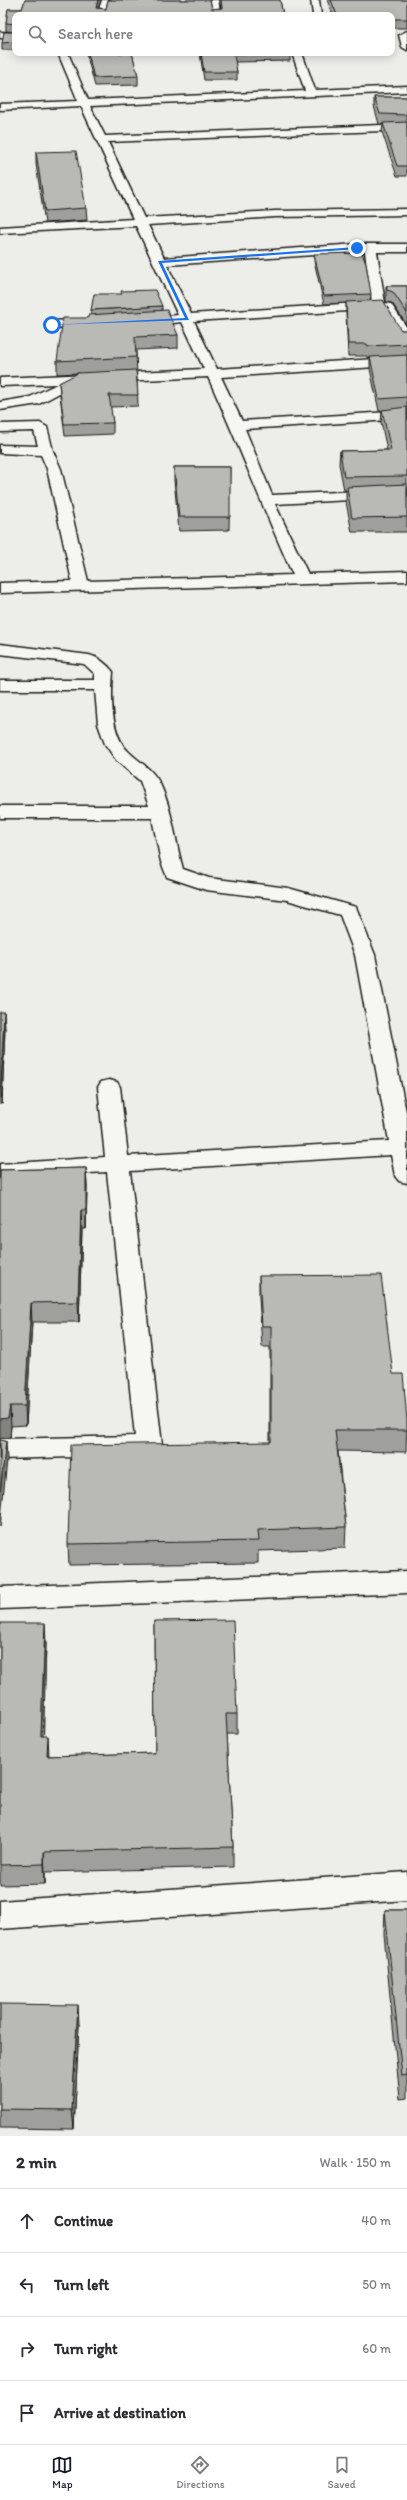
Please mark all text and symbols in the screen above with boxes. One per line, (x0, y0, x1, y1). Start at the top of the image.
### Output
search box (12, 12, 395, 56)
icon: search (26, 23, 48, 45)
text: Search here (58, 25, 133, 43)
route end (348, 239, 366, 257)
route start (43, 316, 61, 334)
text: 2 min (16, 2152, 56, 2172)
text: Walk · 150 m (320, 2155, 391, 2170)
icon: ahead (16, 2210, 38, 2232)
text: Continue (54, 2212, 113, 2230)
text: 40 m (361, 2213, 391, 2228)
icon: left (16, 2274, 38, 2296)
text: Turn left (54, 2276, 109, 2294)
text: 50 m (362, 2277, 391, 2292)
icon: right (16, 2338, 38, 2360)
text: Turn right (54, 2340, 118, 2358)
text: 60 m (362, 2341, 391, 2356)
icon: arrive (16, 2402, 38, 2424)
text: Arrive at destination (54, 2404, 186, 2422)
tab: Map (51, 2454, 73, 2491)
tab: Directions (176, 2454, 225, 2491)
tab: Saved (327, 2454, 356, 2491)

